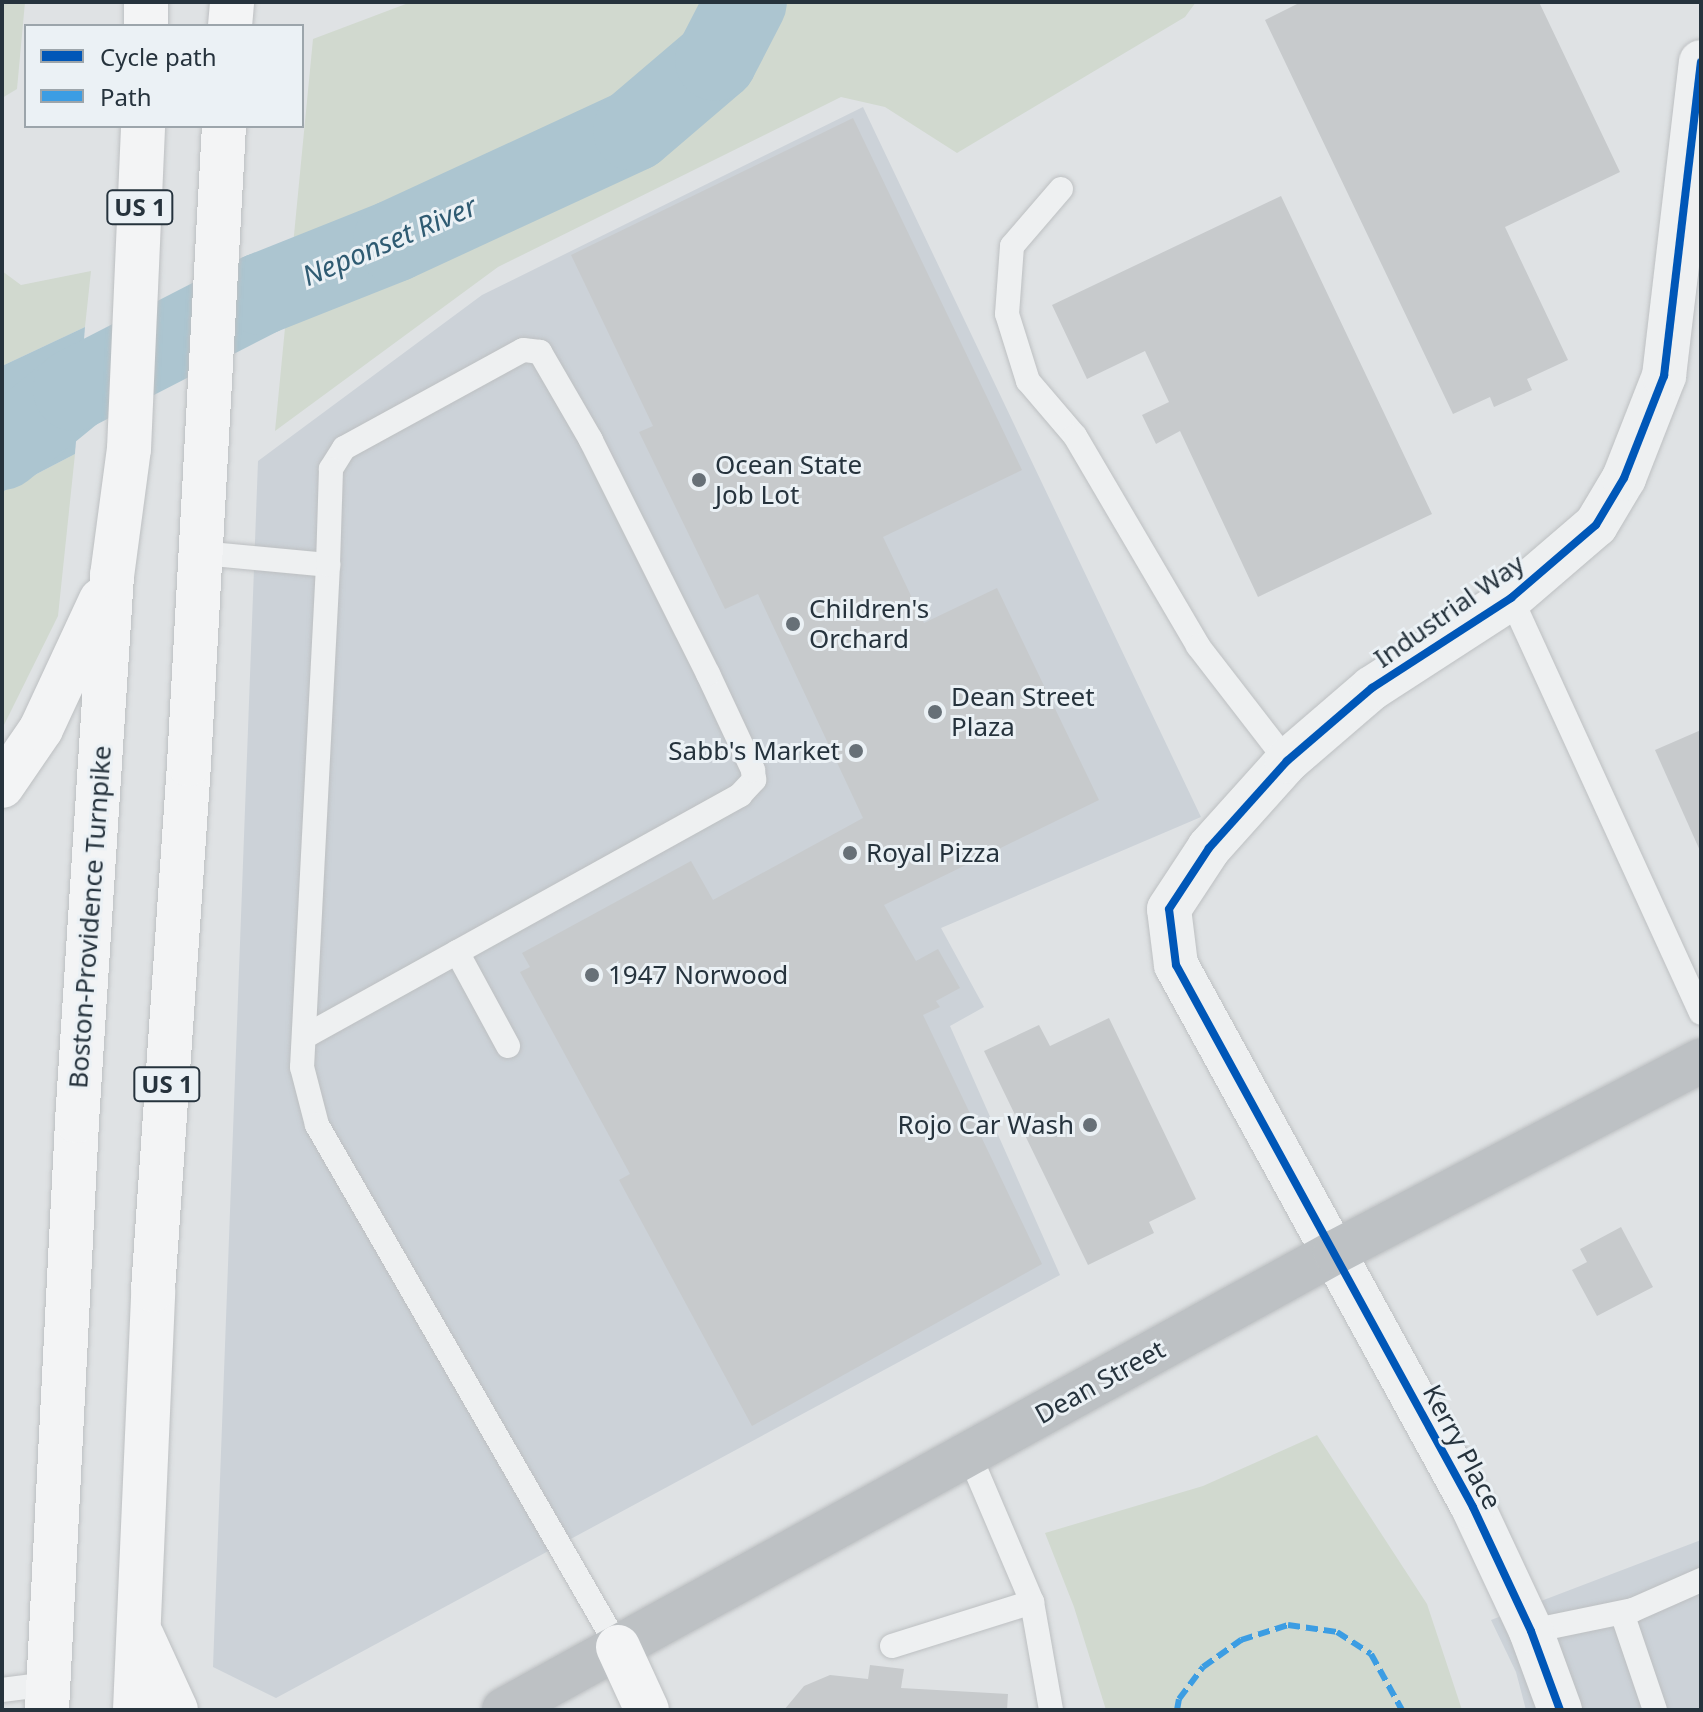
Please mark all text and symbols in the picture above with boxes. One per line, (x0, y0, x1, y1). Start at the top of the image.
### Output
legend (24, 24, 304, 128)
text: Cycle path (100, 40, 217, 73)
text: Path (100, 80, 151, 113)
road number: US 1 (106, 187, 174, 227)
water label: Neponset River (297, 188, 481, 292)
place label: Ocean State Job Lot (715, 449, 862, 510)
marker: Ocean State Job Lot (690, 471, 708, 489)
street label: Industrial Way (1368, 548, 1530, 674)
place label: Children's Orchard (809, 593, 929, 654)
marker: Children's Orchard (784, 615, 802, 633)
place label: Dean Street Plaza (951, 681, 1095, 742)
marker: Dean Street Plaza (926, 703, 944, 721)
place label: Sabb's Market (668, 735, 840, 767)
marker: Sabb's Market (847, 742, 865, 760)
street label: Boston-Providence Turnpike (62, 745, 118, 1089)
place label: Royal Pizza (866, 837, 1000, 869)
marker: Royal Pizza (841, 844, 859, 862)
place label: 1947 Norwood (608, 959, 788, 991)
marker: 1947 Norwood (583, 966, 601, 984)
road number: US 1 (133, 1064, 201, 1104)
place label: Rojo Car Wash (898, 1109, 1074, 1141)
marker: Rojo Car Wash (1081, 1116, 1099, 1134)
street label: Dean Street (1030, 1334, 1170, 1430)
street label: Kerry Place (1416, 1379, 1508, 1515)

